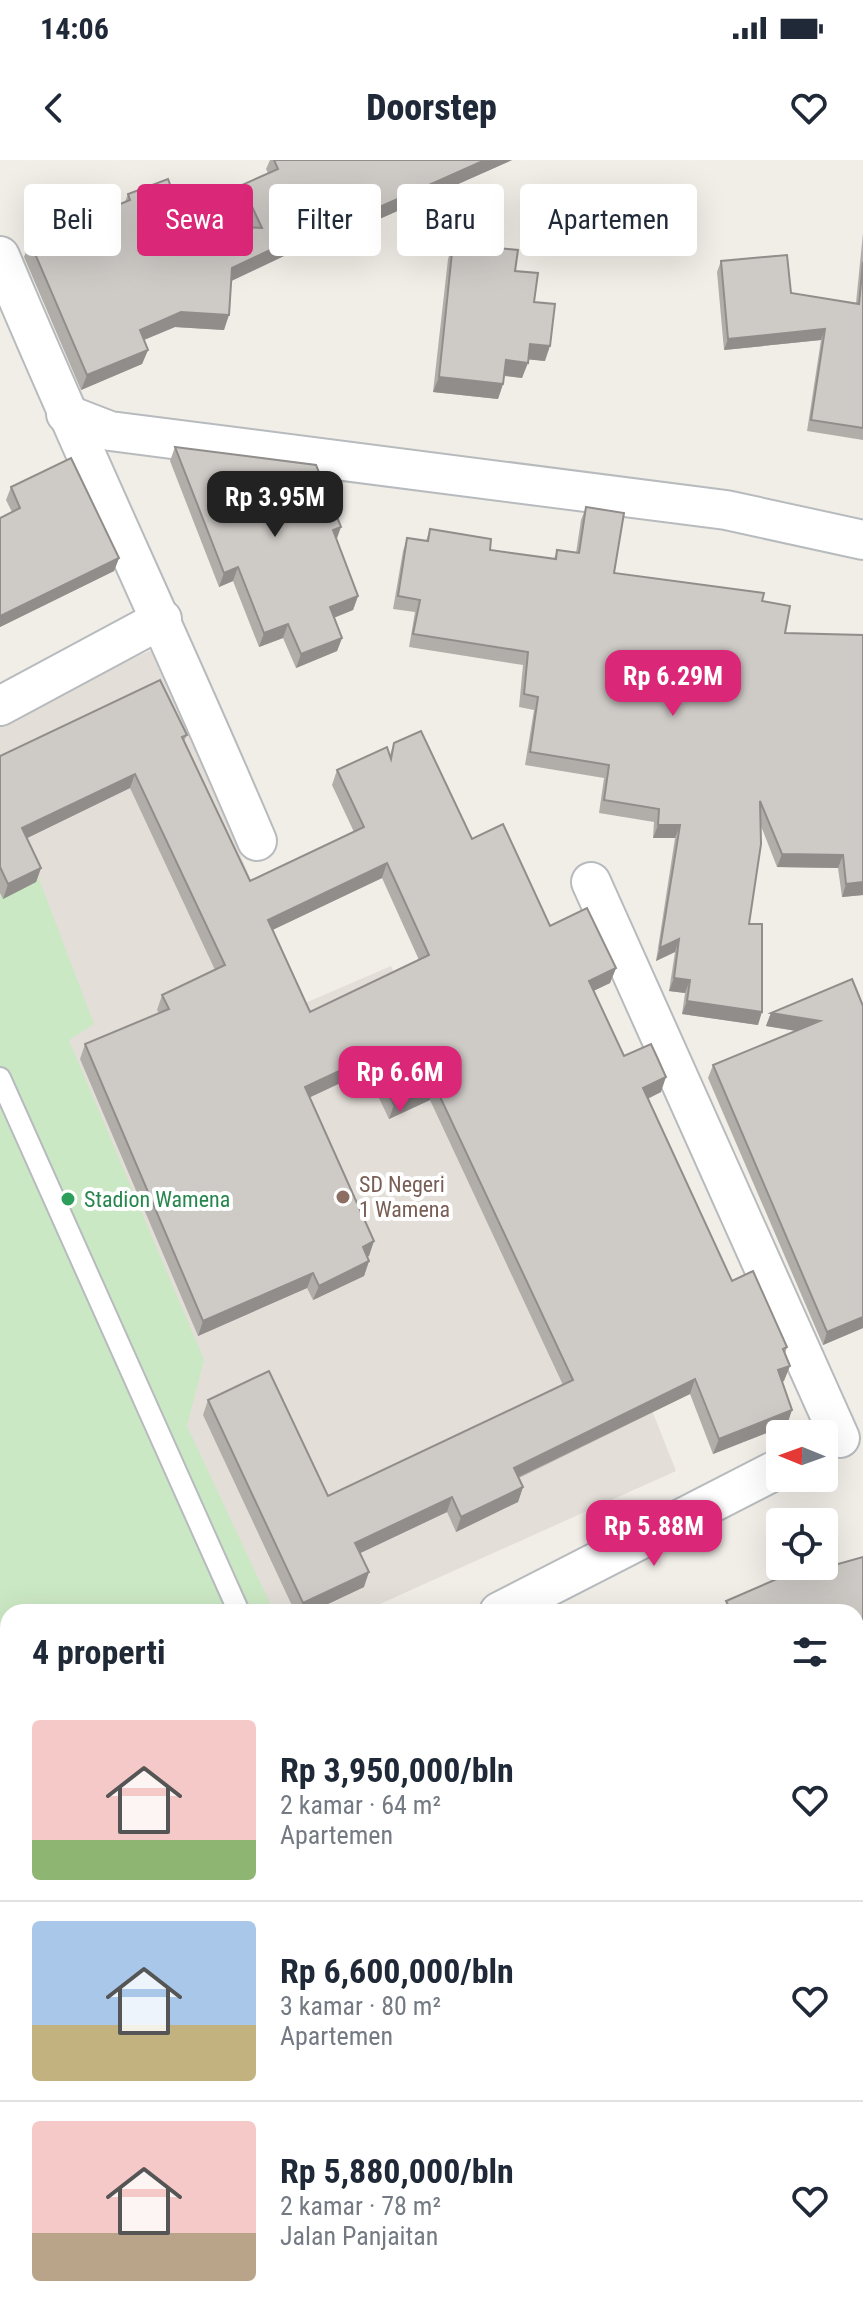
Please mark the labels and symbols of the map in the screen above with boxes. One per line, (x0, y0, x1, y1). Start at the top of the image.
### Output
pin: Rp 3.95M (192, 471, 358, 539)
pin: Rp 6.29M (590, 650, 756, 718)
pin: Rp 6.6M (326, 1046, 474, 1114)
place label: SD Negeri 1 Wamena (359, 1172, 450, 1222)
place label: Stadion Wamena (84, 1187, 230, 1212)
marker: SD Negeri 1 Wamena (334, 1188, 352, 1206)
marker: Stadion Wamena (59, 1190, 77, 1208)
north arrow (766, 1420, 838, 1492)
pin: Rp 5.88M (571, 1500, 737, 1568)

